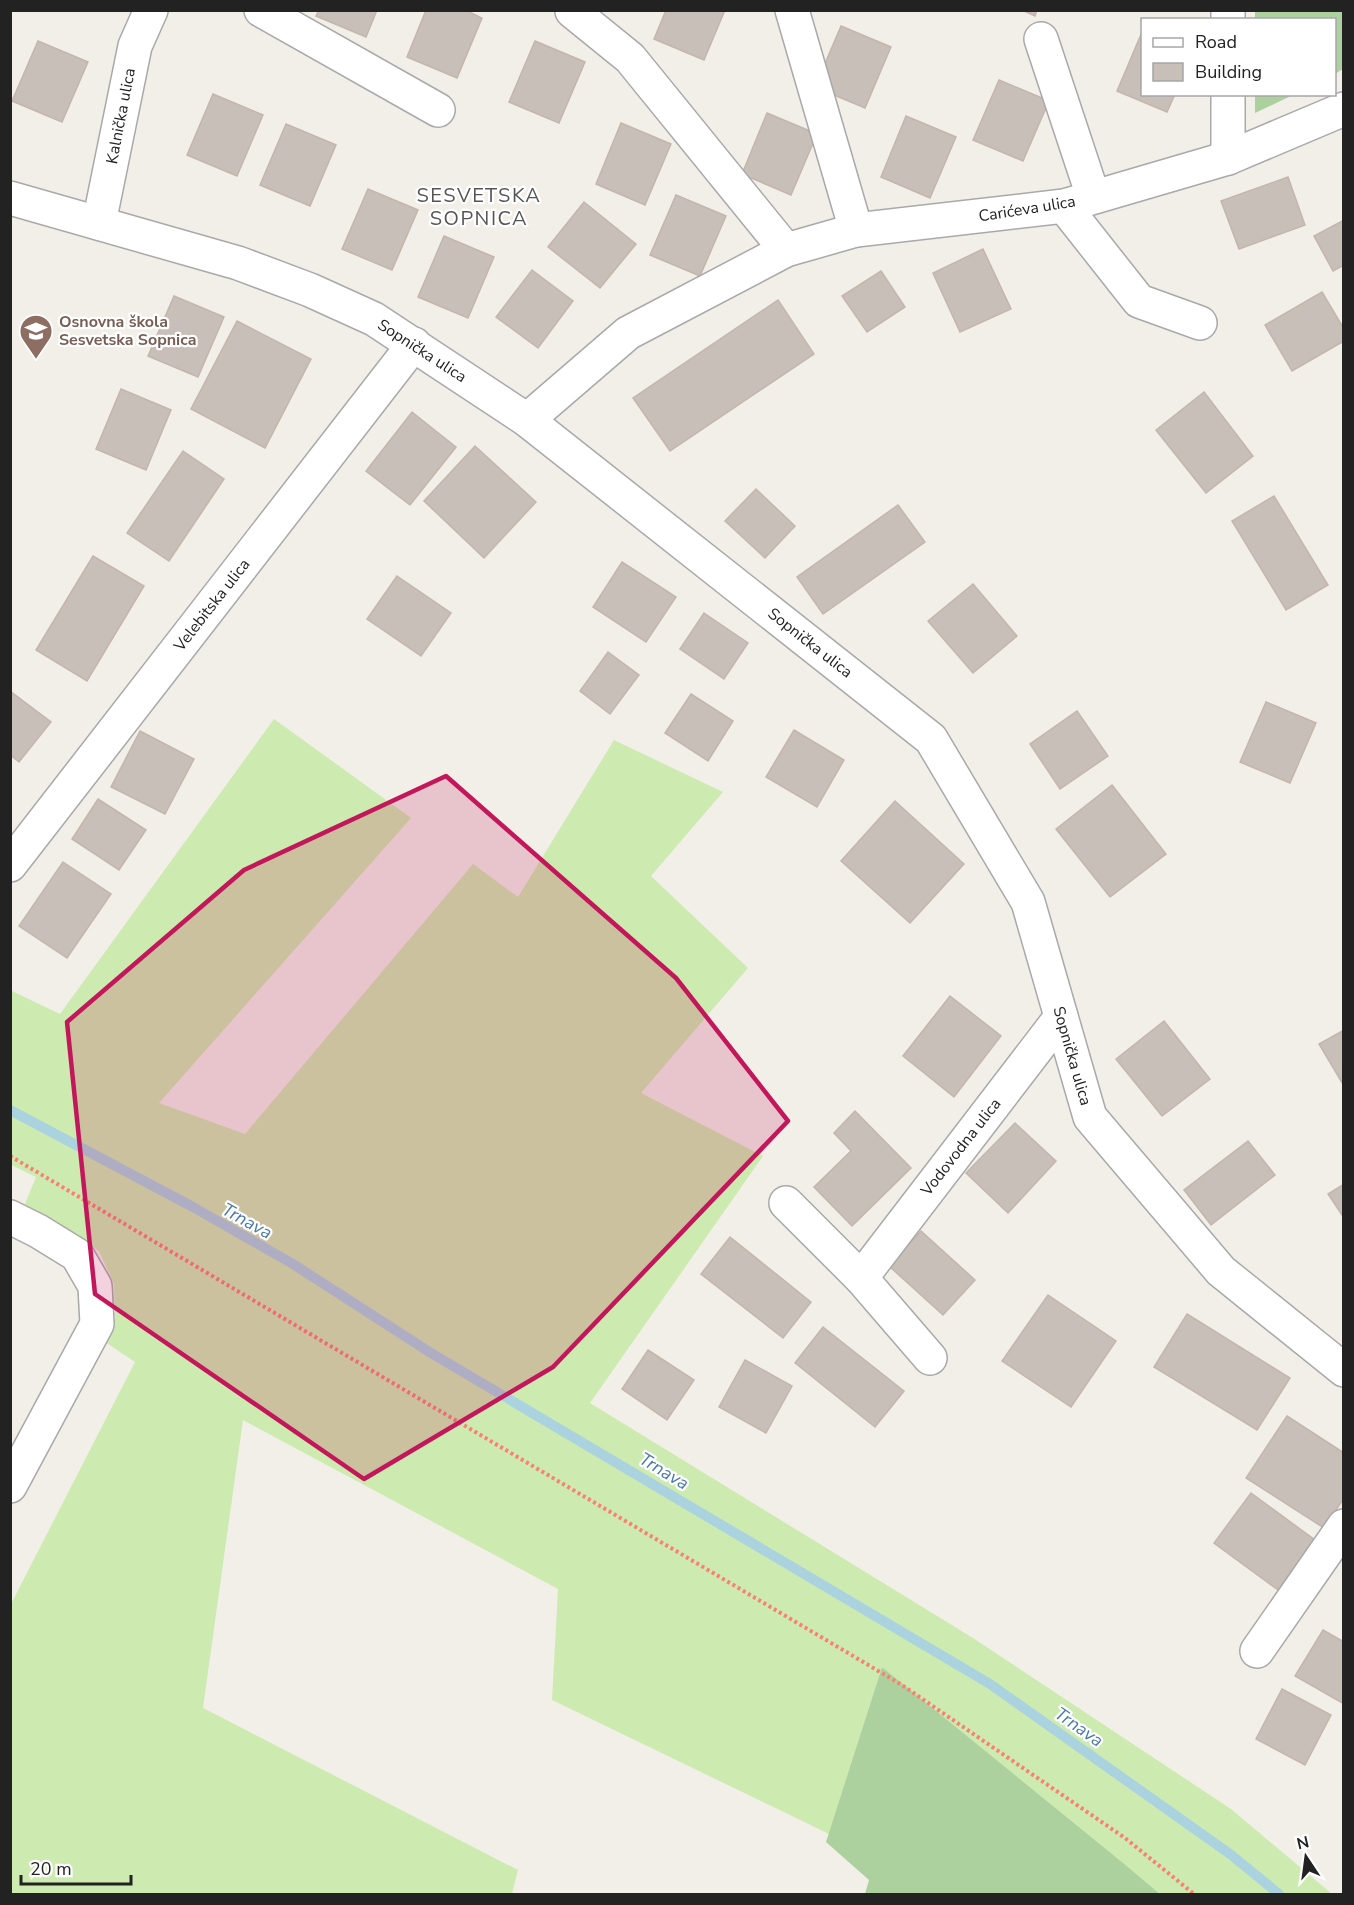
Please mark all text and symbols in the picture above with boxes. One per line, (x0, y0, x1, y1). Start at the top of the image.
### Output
legend (1141, 18, 1336, 96)
text: Road (1195, 30, 1237, 54)
text: Building (1195, 60, 1262, 84)
street label: Kalnička ulica (101, 66, 141, 166)
district label: SESVETSKA SOPNICA (417, 182, 541, 232)
street label: Carićeva ulica (977, 190, 1077, 228)
place label: Osnovna škola Sesvetska Sopnica (59, 311, 196, 351)
school or university icon: Osnovna škola Sesvetska Sopnica (18, 313, 54, 360)
street label: Sopnička ulica (373, 314, 471, 388)
street label: Velebitska ulica (168, 554, 255, 657)
street label: Sopnička ulica (763, 603, 857, 683)
street label: Sopnička ulica (1047, 1004, 1097, 1108)
street label: Vodovodna ulica (915, 1094, 1006, 1201)
water label: Trnava (217, 1197, 277, 1245)
water label: Trnava (635, 1447, 693, 1495)
water label: Trnava (1050, 1702, 1108, 1752)
north arrow (1276, 1827, 1336, 1887)
text: N (1295, 1831, 1311, 1855)
scale bar (21, 1848, 130, 1886)
text: 20 m (30, 1857, 72, 1881)

